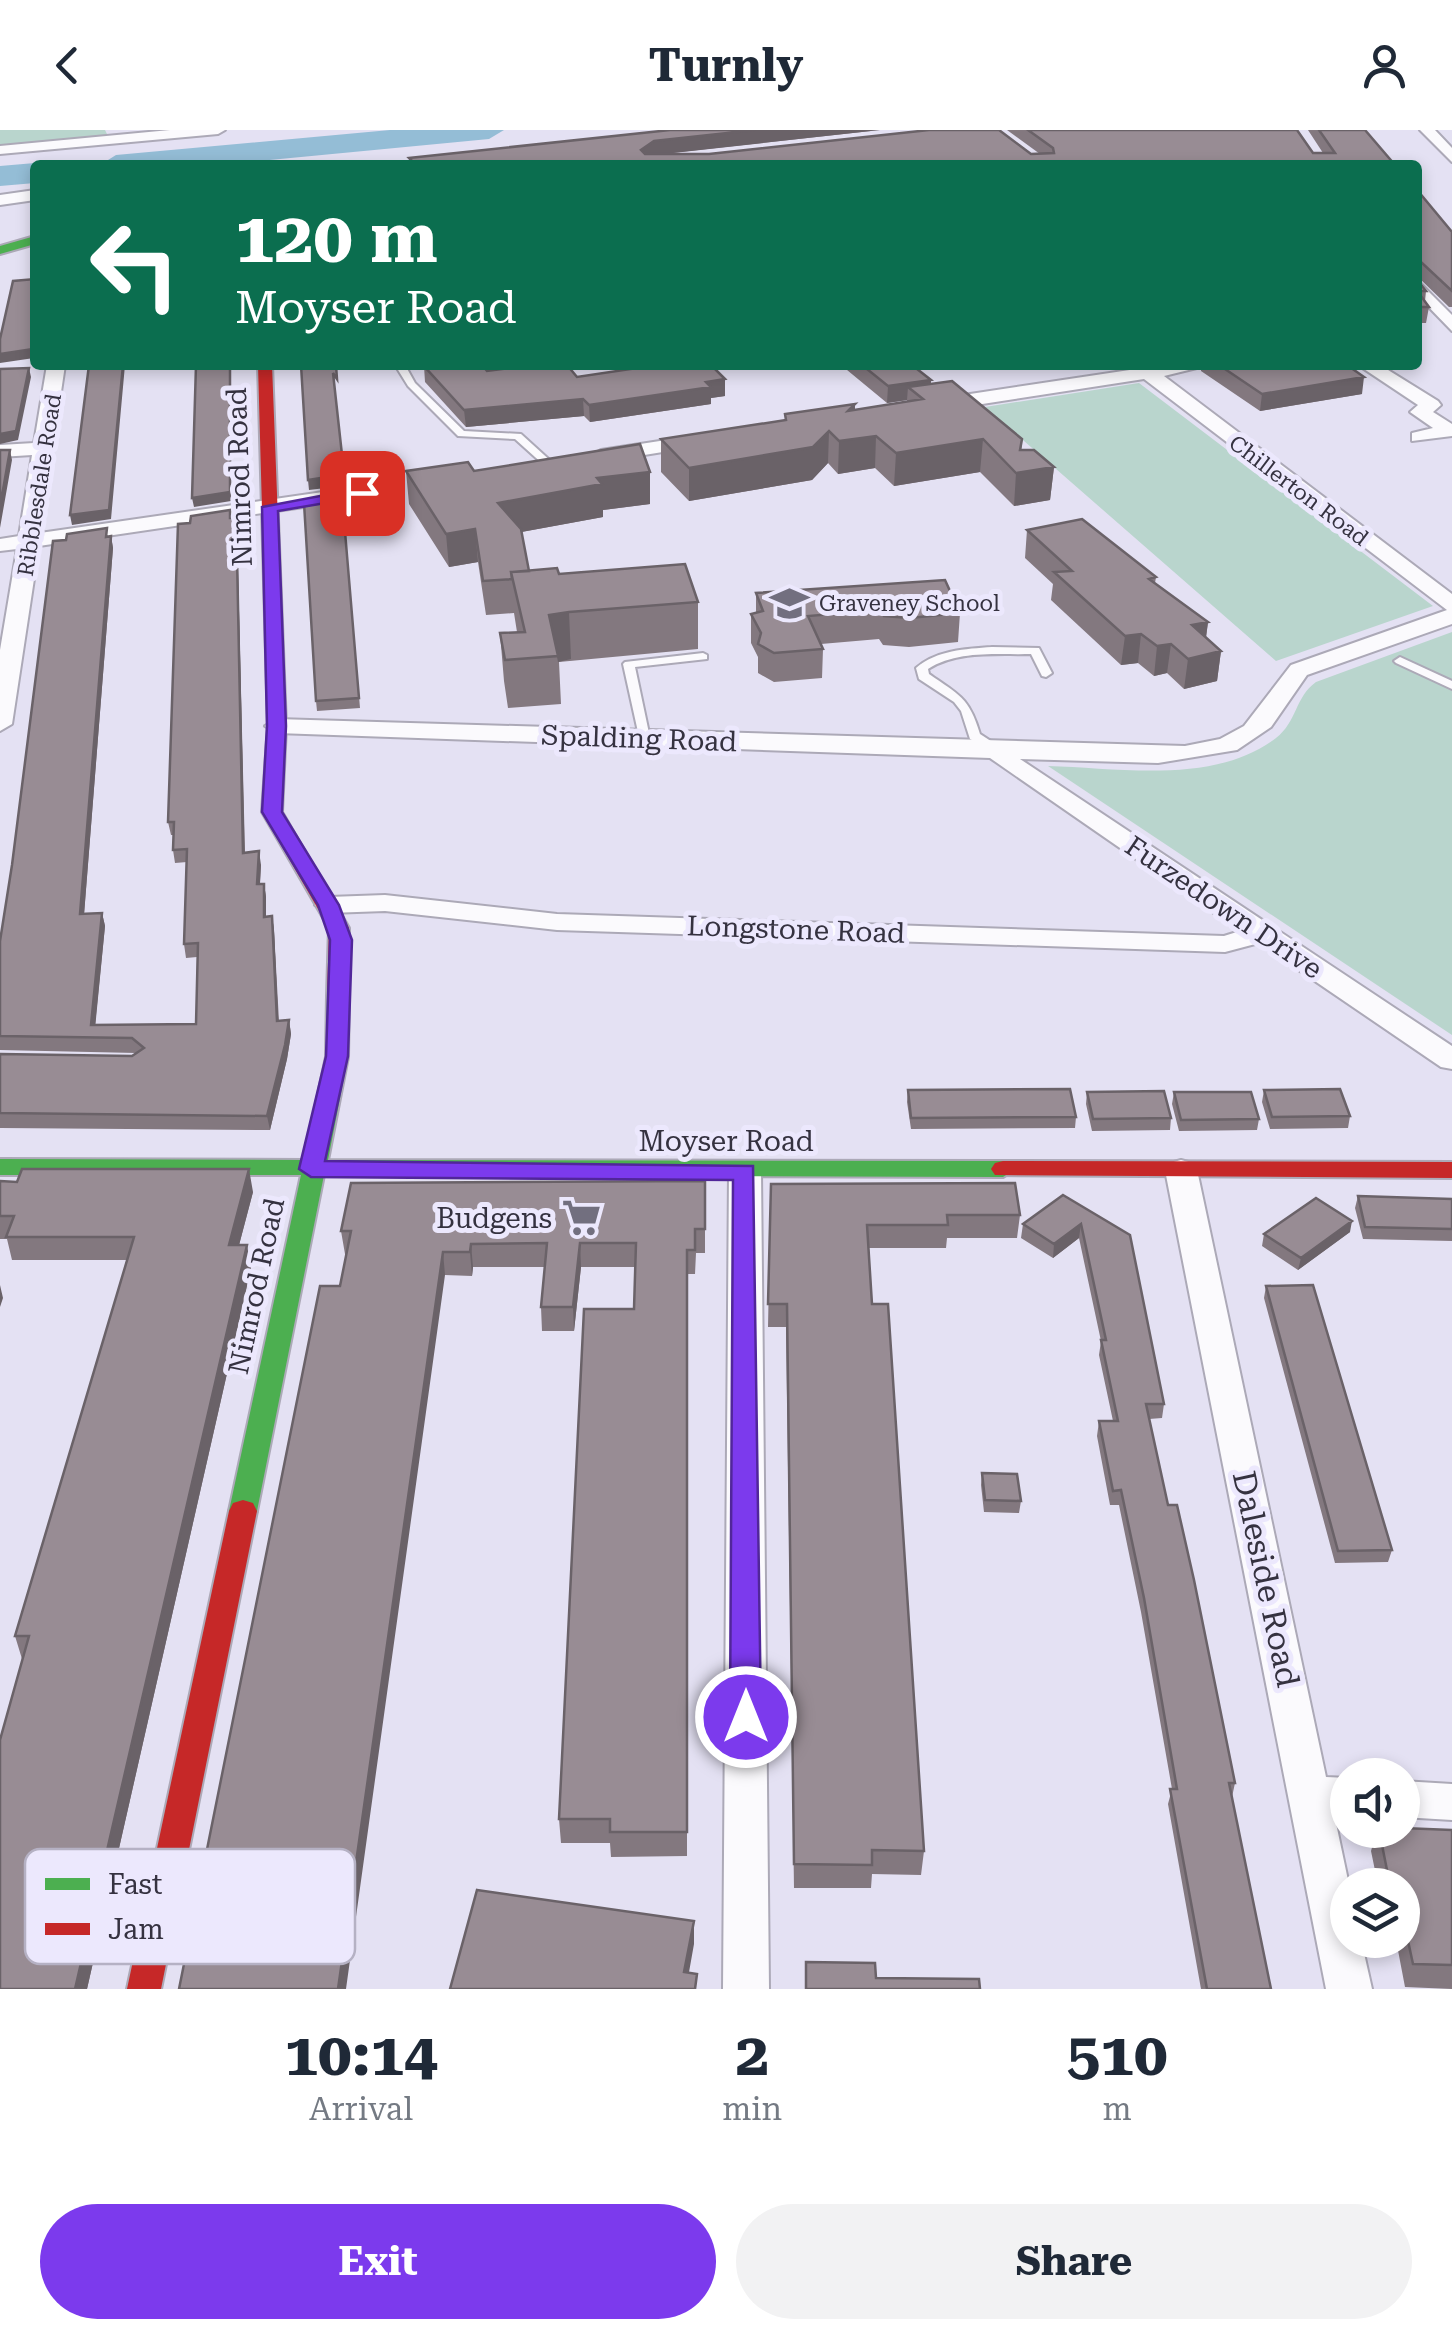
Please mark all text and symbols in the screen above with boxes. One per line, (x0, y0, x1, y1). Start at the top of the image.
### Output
icon: back (40, 38, 95, 93)
icon: person (1357, 38, 1412, 93)
text: Turnly (649, 39, 803, 92)
text: 120 m (235, 197, 438, 279)
icon: left (70, 200, 200, 330)
text: Moyser Road (235, 281, 517, 334)
street label: Nimrod Road (220, 387, 259, 567)
street label: Ribblesdale Road (13, 392, 66, 578)
street label: Chillerton Road (1224, 430, 1373, 551)
pin (320, 451, 405, 536)
icon: arrive (335, 466, 390, 521)
school or university icon: Graveney School (768, 582, 810, 624)
place label: Graveney School (819, 591, 1000, 616)
street label: Spalding Road (540, 719, 738, 758)
street label: Furzedown Drive (1119, 829, 1328, 986)
street label: Longstone Road (686, 909, 906, 950)
street label: Moyser Road (638, 1125, 814, 1158)
street label: Nimrod Road (222, 1195, 291, 1377)
supermarket icon: Budgens (561, 1197, 603, 1239)
place label: Budgens (436, 1202, 552, 1235)
street label: Daleside Road (1225, 1468, 1307, 1690)
position arrow (694, 1665, 798, 1769)
map controls (1330, 1758, 1420, 1958)
button: sound (1330, 1758, 1420, 1848)
legend (25, 1849, 355, 1964)
text: Fast (108, 1868, 162, 1901)
button: layers (1330, 1868, 1420, 1958)
text: Jam (108, 1913, 164, 1946)
text: 10:14 (284, 2019, 438, 2090)
text: 2 (735, 2019, 769, 2090)
text: 510 (1067, 2019, 1168, 2090)
text: Arrival (309, 2090, 413, 2128)
text: min (722, 2090, 782, 2128)
text: m (1103, 2090, 1132, 2128)
button: Exit (40, 2204, 716, 2319)
button: Share (736, 2204, 1412, 2319)

